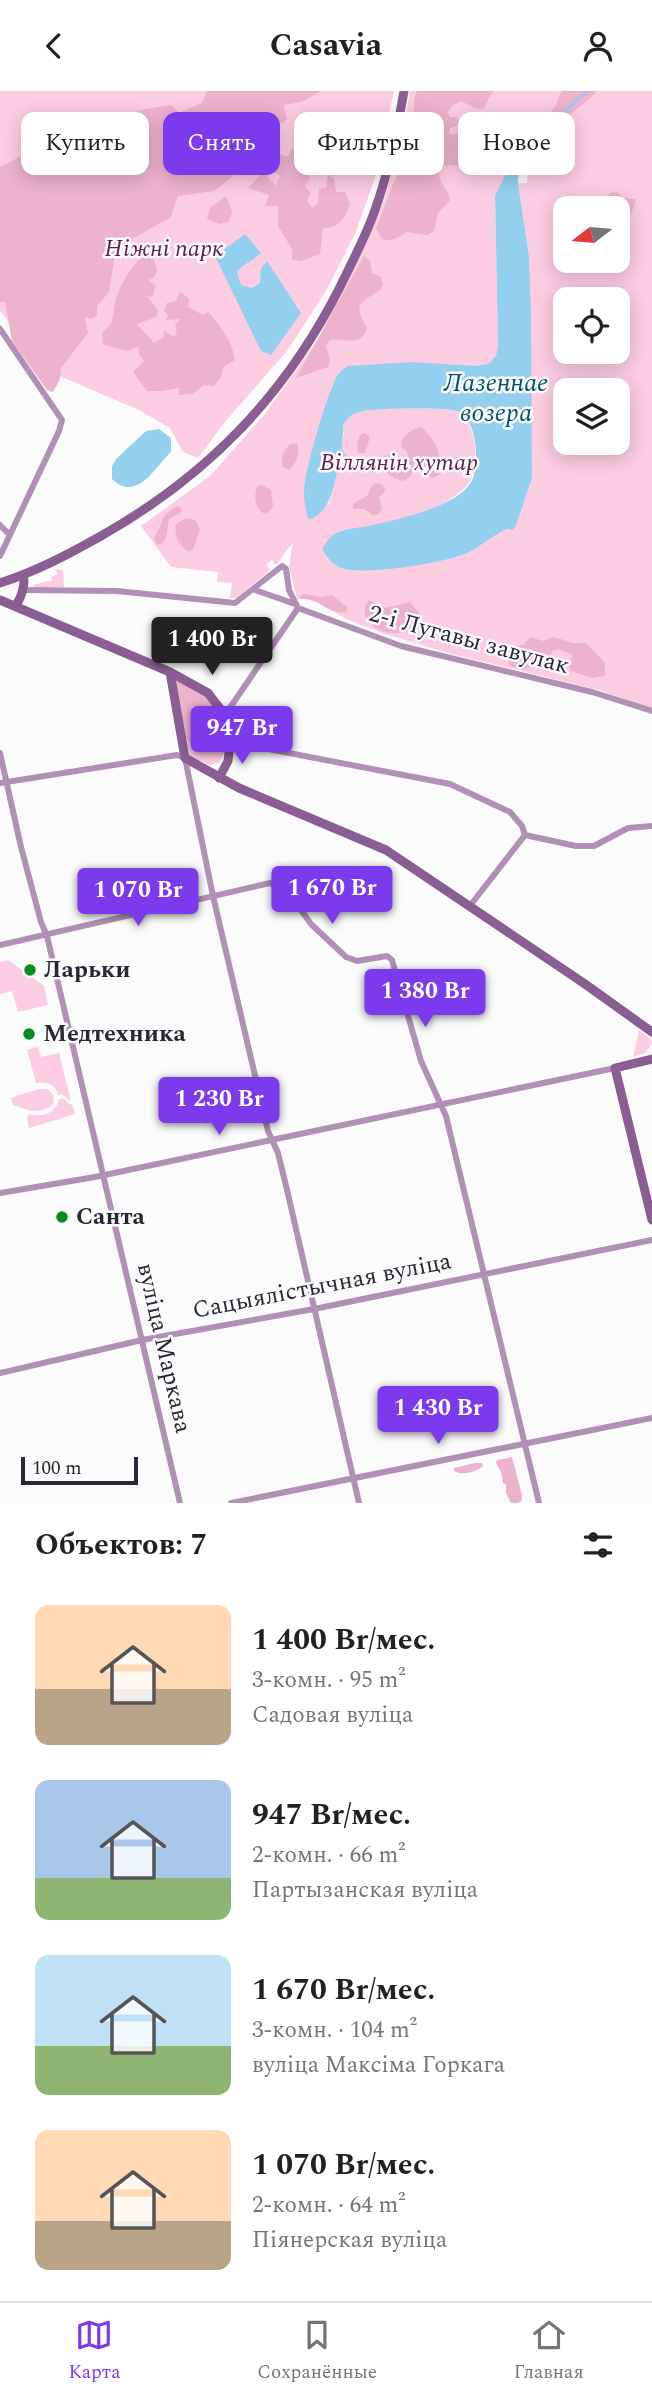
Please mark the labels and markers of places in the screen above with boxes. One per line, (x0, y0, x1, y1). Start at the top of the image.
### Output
pin: 1 400 Br (140, 617, 284, 677)
pin: 947 Br (185, 707, 299, 766)
pin: 1 670 Br (260, 867, 404, 926)
pin: 1 070 Br (66, 869, 210, 928)
place label: Ларьки (44, 952, 131, 988)
marker: Ларьки (22, 962, 38, 978)
pin: 1 380 Br (353, 969, 497, 1029)
place label: Медтехника (43, 1016, 186, 1052)
marker: Медтехника (21, 1026, 37, 1042)
pin: 1 230 Br (147, 1077, 291, 1137)
place label: Санта (76, 1199, 146, 1235)
marker: Санта (54, 1209, 70, 1225)
pin: 1 430 Br (366, 1387, 510, 1446)

